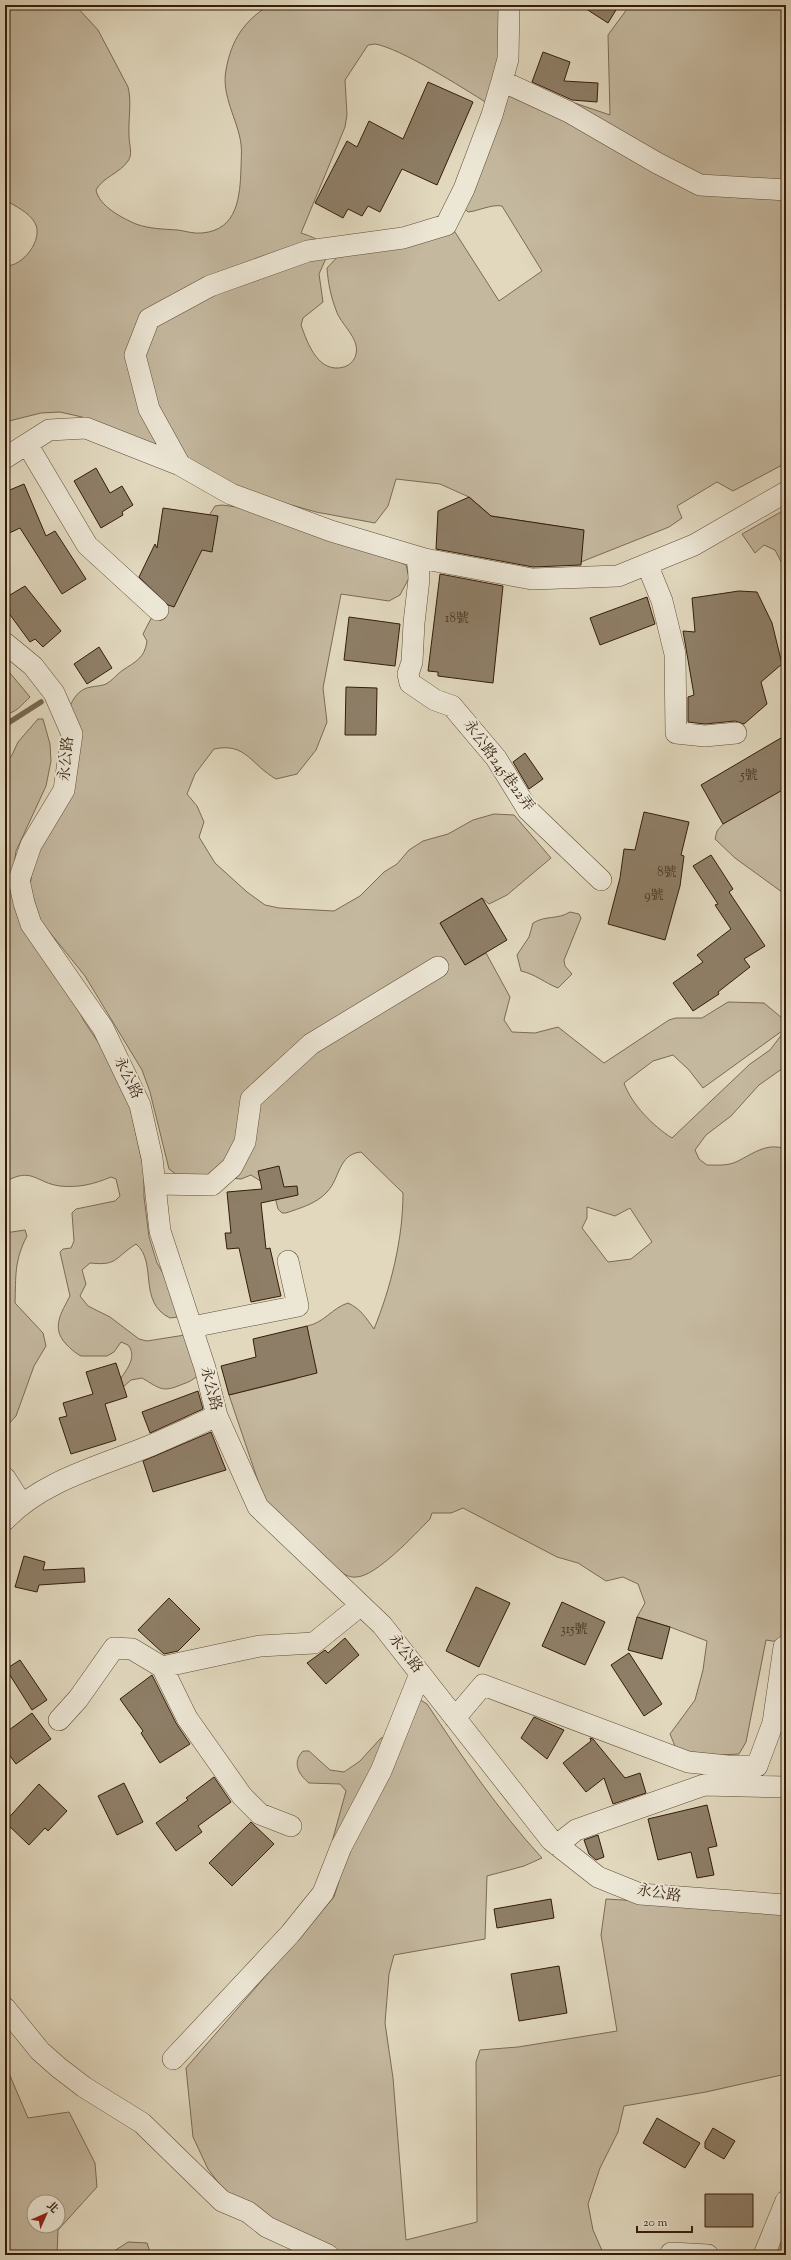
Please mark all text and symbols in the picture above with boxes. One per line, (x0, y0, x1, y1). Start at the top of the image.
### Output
house number: 18號 (445, 610, 469, 628)
street label: 永公路245巷22弄 (458, 716, 538, 816)
street label: 永公路 (55, 736, 79, 782)
house number: 5號 (739, 767, 758, 785)
house number: 8號 (657, 864, 677, 882)
house number: 9號 (644, 887, 664, 905)
street label: 永公路 (108, 1053, 146, 1103)
street label: 永公路 (194, 1365, 226, 1413)
house number: 315號 (560, 1621, 588, 1639)
street label: 永公路 (383, 1630, 427, 1678)
street label: 永公路 (635, 1880, 683, 1908)
north arrow (26, 2194, 66, 2234)
text: 北 (43, 2198, 62, 2217)
scale bar (637, 2208, 692, 2234)
text: 20 m (643, 2214, 668, 2232)

